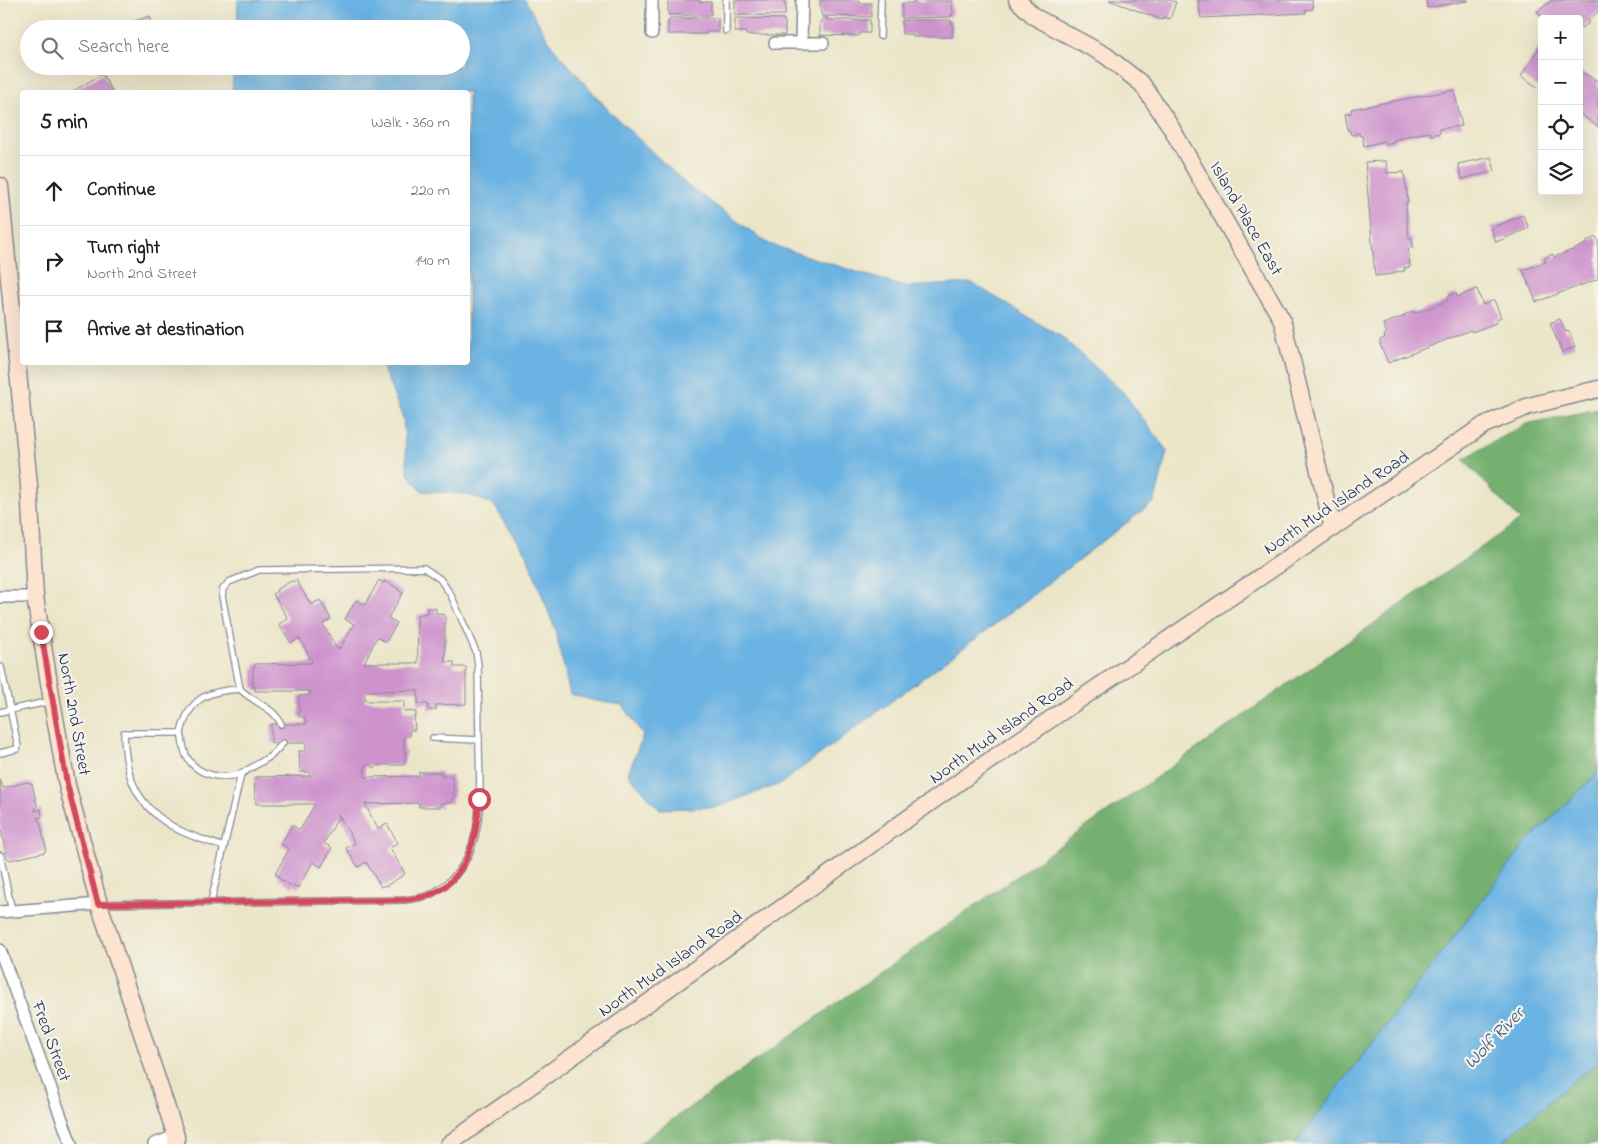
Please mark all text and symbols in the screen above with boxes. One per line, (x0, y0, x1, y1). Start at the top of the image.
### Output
map controls (1538, 15, 1583, 195)
button: + (1538, 15, 1583, 60)
search box (20, 20, 470, 75)
icon: search (38, 34, 66, 62)
text: Search here (78, 34, 169, 61)
button: − (1538, 60, 1583, 105)
button: locate (1538, 105, 1583, 150)
text: 5 min (40, 108, 88, 138)
text: Walk · 360 m (371, 111, 450, 135)
button: layers (1538, 150, 1583, 195)
street label: Island Place East (1202, 157, 1289, 281)
icon: ahead (40, 177, 68, 205)
text: Continue (87, 177, 155, 204)
text: 220 m (411, 179, 450, 203)
text: Turn right (87, 235, 160, 262)
icon: right (40, 247, 68, 275)
text: 140 m (415, 249, 450, 273)
text: North 2nd Street (87, 262, 197, 286)
icon: arrive (40, 317, 68, 345)
text: Arrive at destination (87, 317, 244, 344)
street label: North Mud Island Road (1259, 445, 1415, 562)
route end (30, 621, 53, 644)
street label: North 2nd Street (49, 651, 97, 778)
street label: North Mud Island Road (925, 672, 1080, 791)
route start (468, 788, 491, 811)
street label: North Mud Island Road (594, 905, 749, 1024)
street label: Fred Street (23, 997, 77, 1086)
water label: Wolf River (1458, 1000, 1533, 1076)

